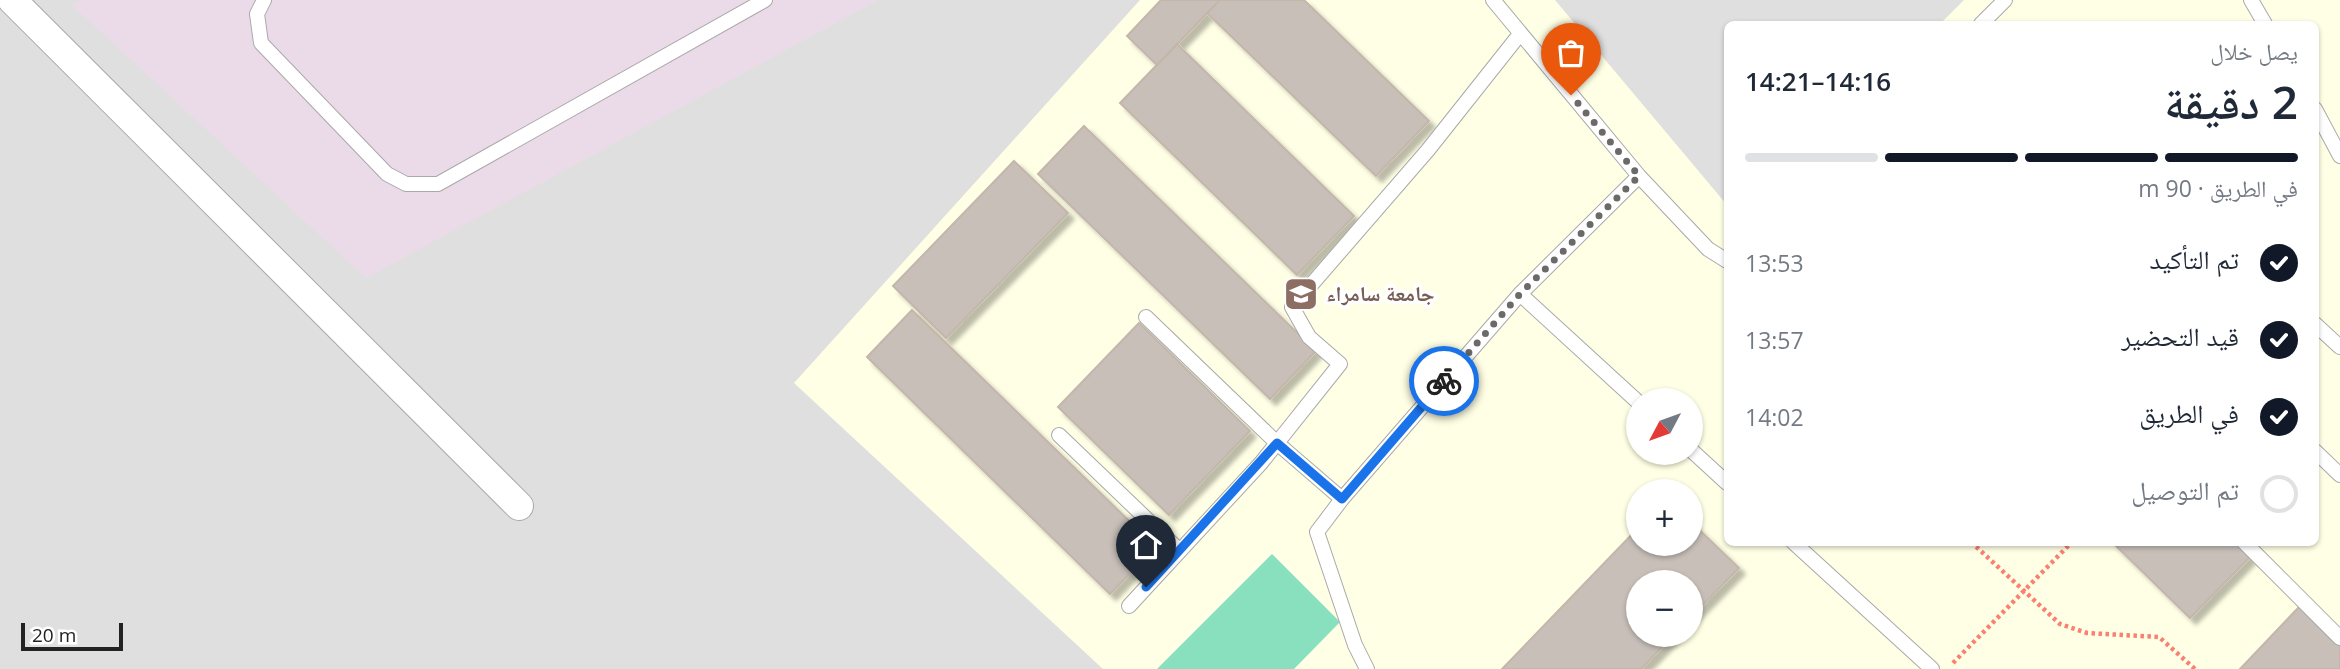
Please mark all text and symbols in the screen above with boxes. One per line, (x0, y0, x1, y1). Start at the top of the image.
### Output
pin (1541, 23, 1601, 95)
icon: bag (1552, 34, 1590, 72)
text: يصل خلال (2210, 35, 2298, 67)
text: 14:16–14:21 (1745, 63, 1891, 99)
text: 2 دقيقة (2164, 70, 2298, 132)
text: في الطريق · 90 m (2138, 172, 2298, 204)
text: تم التأكيد (2149, 241, 2239, 277)
icon: check (2260, 244, 2298, 282)
text: 13:53 (1745, 247, 1804, 279)
school or university icon: جامعة سامراء (1282, 275, 1320, 313)
place label: جامعة سامراء (1326, 279, 1435, 307)
text: قيد التحضير (2121, 318, 2239, 354)
icon: check (2260, 321, 2298, 359)
text: 13:57 (1745, 324, 1804, 356)
courier (1409, 346, 1479, 416)
icon: bike (1425, 362, 1463, 400)
north arrow (1626, 388, 1703, 466)
map controls (1626, 388, 1703, 647)
text: في الطريق (2139, 395, 2239, 431)
icon: check (2260, 398, 2298, 436)
text: 14:02 (1745, 401, 1804, 433)
text: تم التوصيل (2131, 472, 2239, 508)
button: + (1626, 479, 1703, 556)
pin (1116, 515, 1176, 587)
icon: home (1127, 526, 1165, 564)
button: − (1626, 570, 1703, 647)
scale bar (21, 620, 122, 652)
text: 20 m (32, 622, 76, 648)

